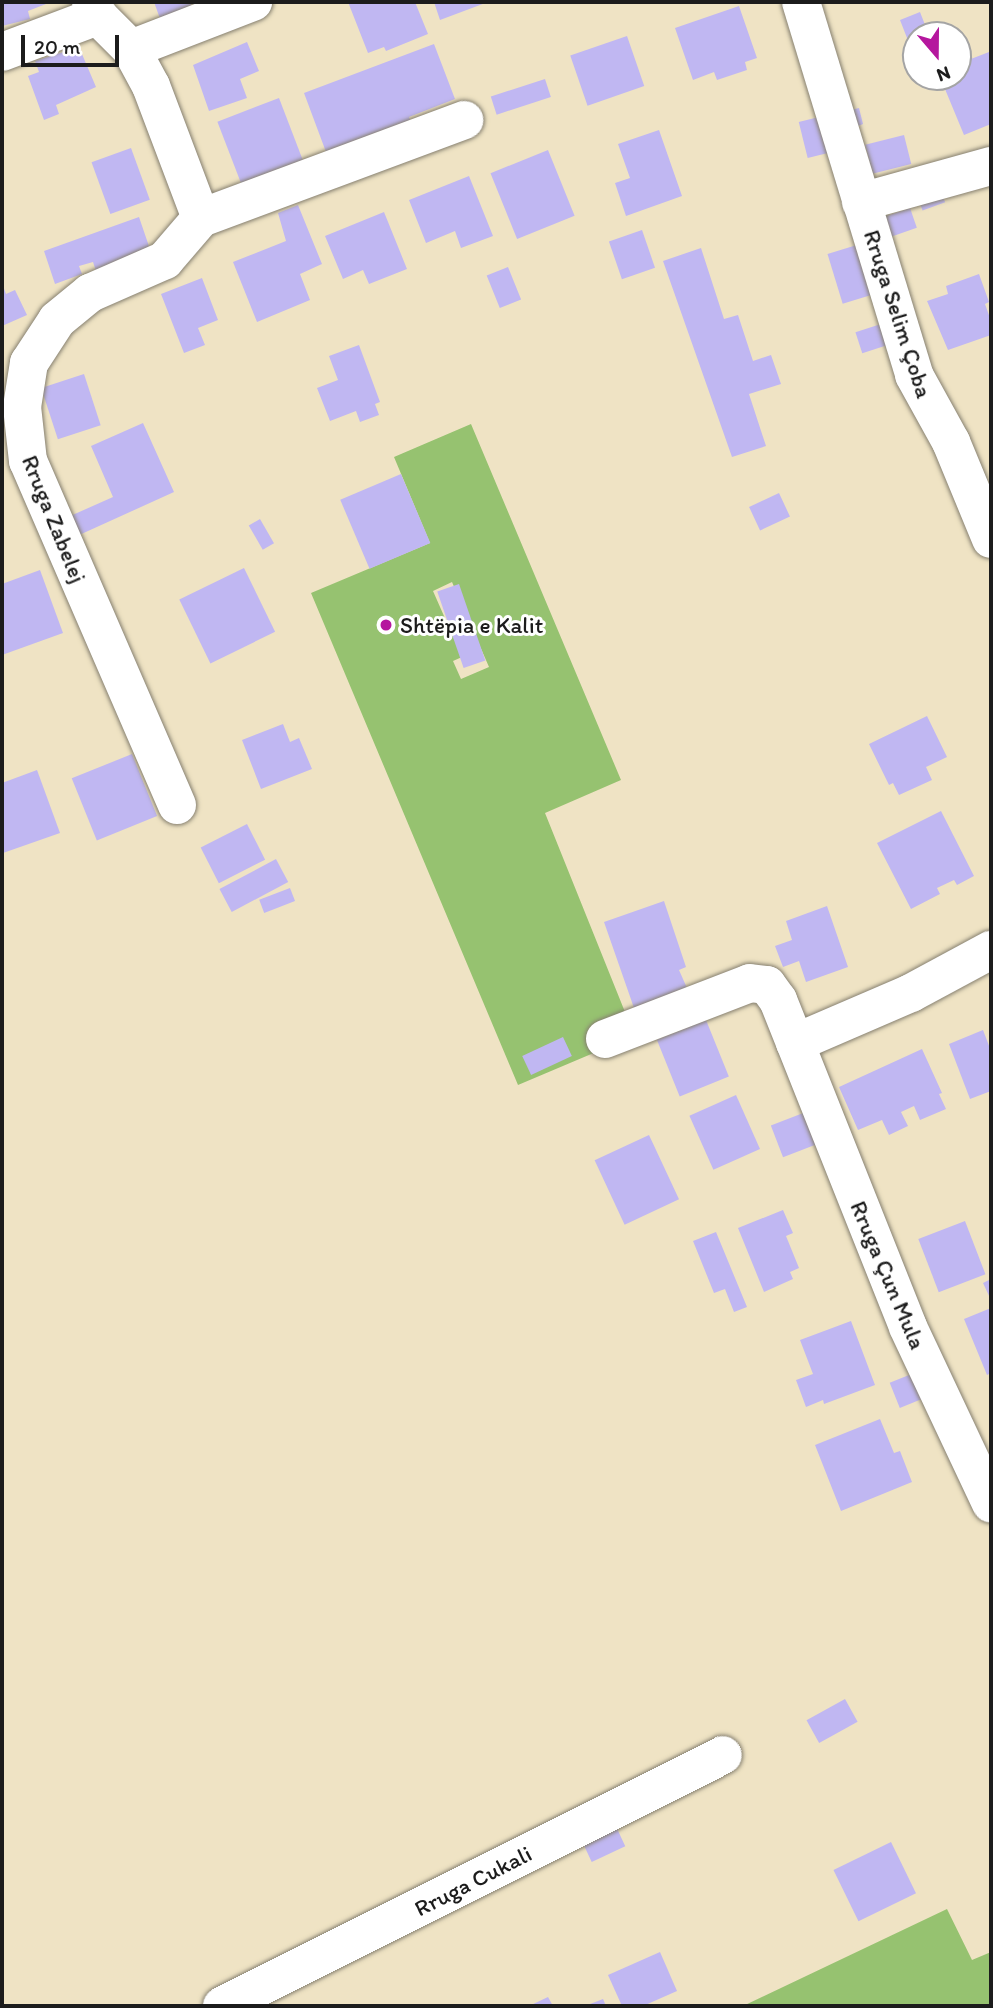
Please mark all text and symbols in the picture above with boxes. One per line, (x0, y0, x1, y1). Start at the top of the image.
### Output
scale bar (24, 21, 122, 65)
north arrow (902, 21, 972, 91)
text: 20 m (34, 34, 80, 59)
text: N (934, 61, 954, 87)
street label: Rruga Selim Çoba (858, 227, 938, 401)
street label: Rruga Zabelej (16, 451, 92, 587)
place label: Shtëpia e Kalit (400, 611, 543, 639)
marker: Shtëpia e Kalit (378, 617, 394, 633)
street label: Rruga Çun Mula (844, 1197, 932, 1353)
street label: Rruga Cukali (410, 1840, 536, 1922)

